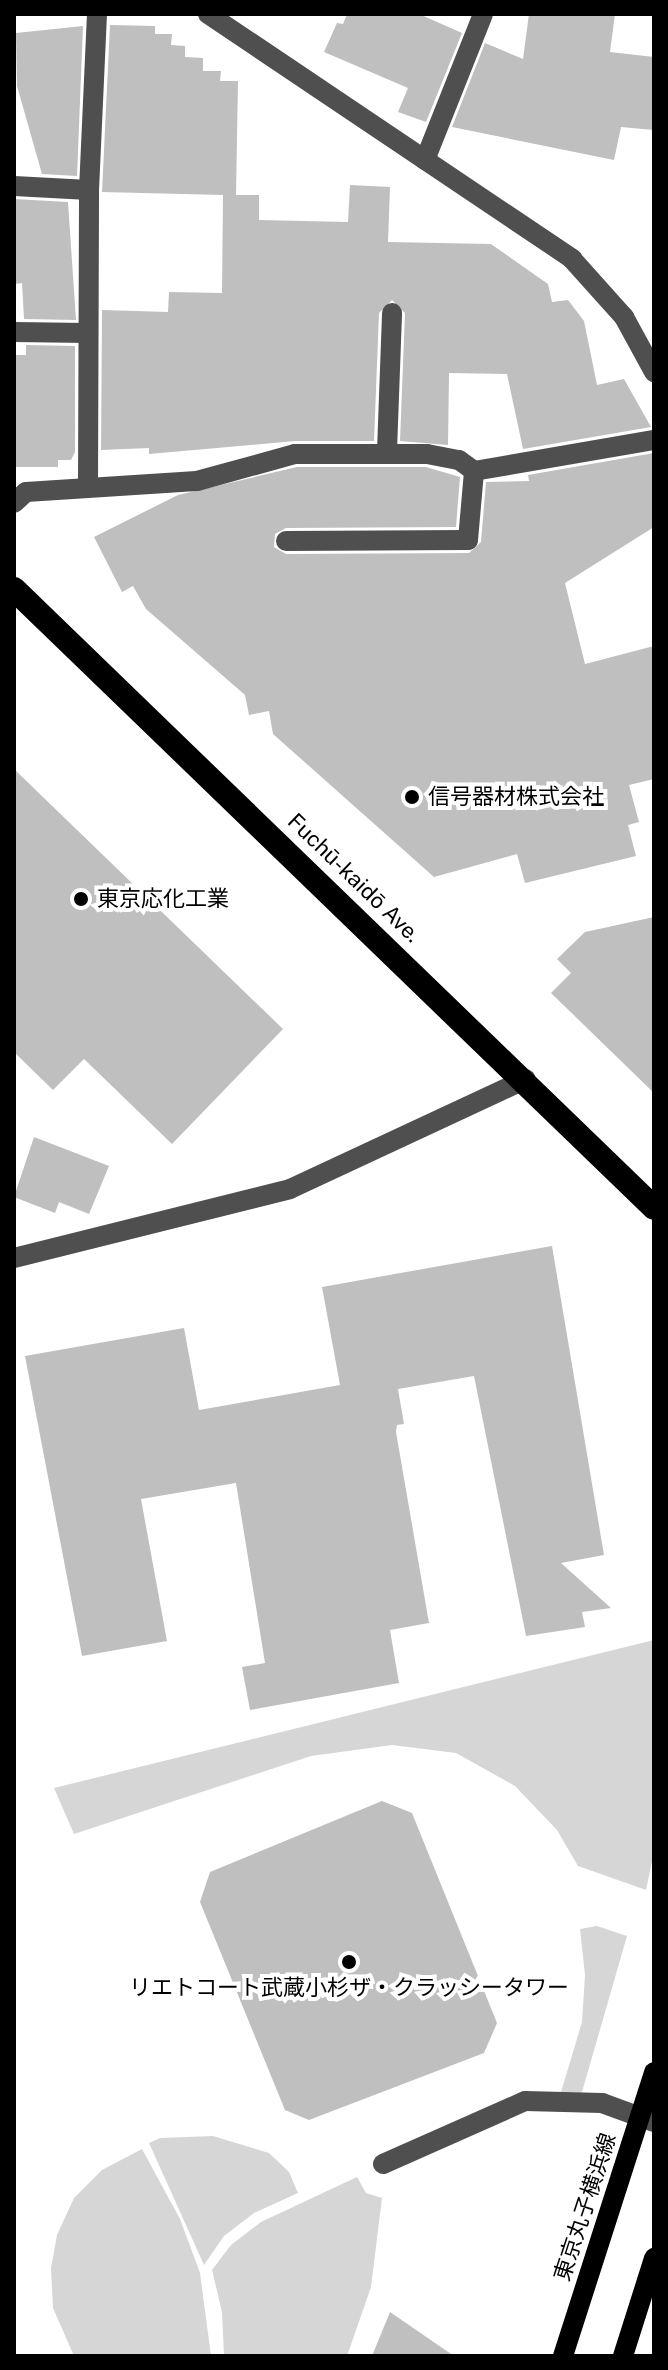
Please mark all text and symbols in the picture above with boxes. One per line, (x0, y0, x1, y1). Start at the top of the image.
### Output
place label: 信号器材株式会社 (428, 784, 604, 810)
marker: 信号器材株式会社 (403, 788, 421, 806)
street label: Fuchū-kaidō Ave. (282, 808, 426, 948)
place label: 東京応化工業 (97, 886, 229, 912)
marker: 東京応化工業 (72, 890, 90, 908)
marker: リエトコート武蔵小杉ザ・クラッシータワー (340, 1953, 358, 1971)
place label: リエトコート武蔵小杉ザ・クラッシータワー (129, 1975, 569, 2001)
street label: 東京丸子横浜線 (549, 2130, 621, 2284)

